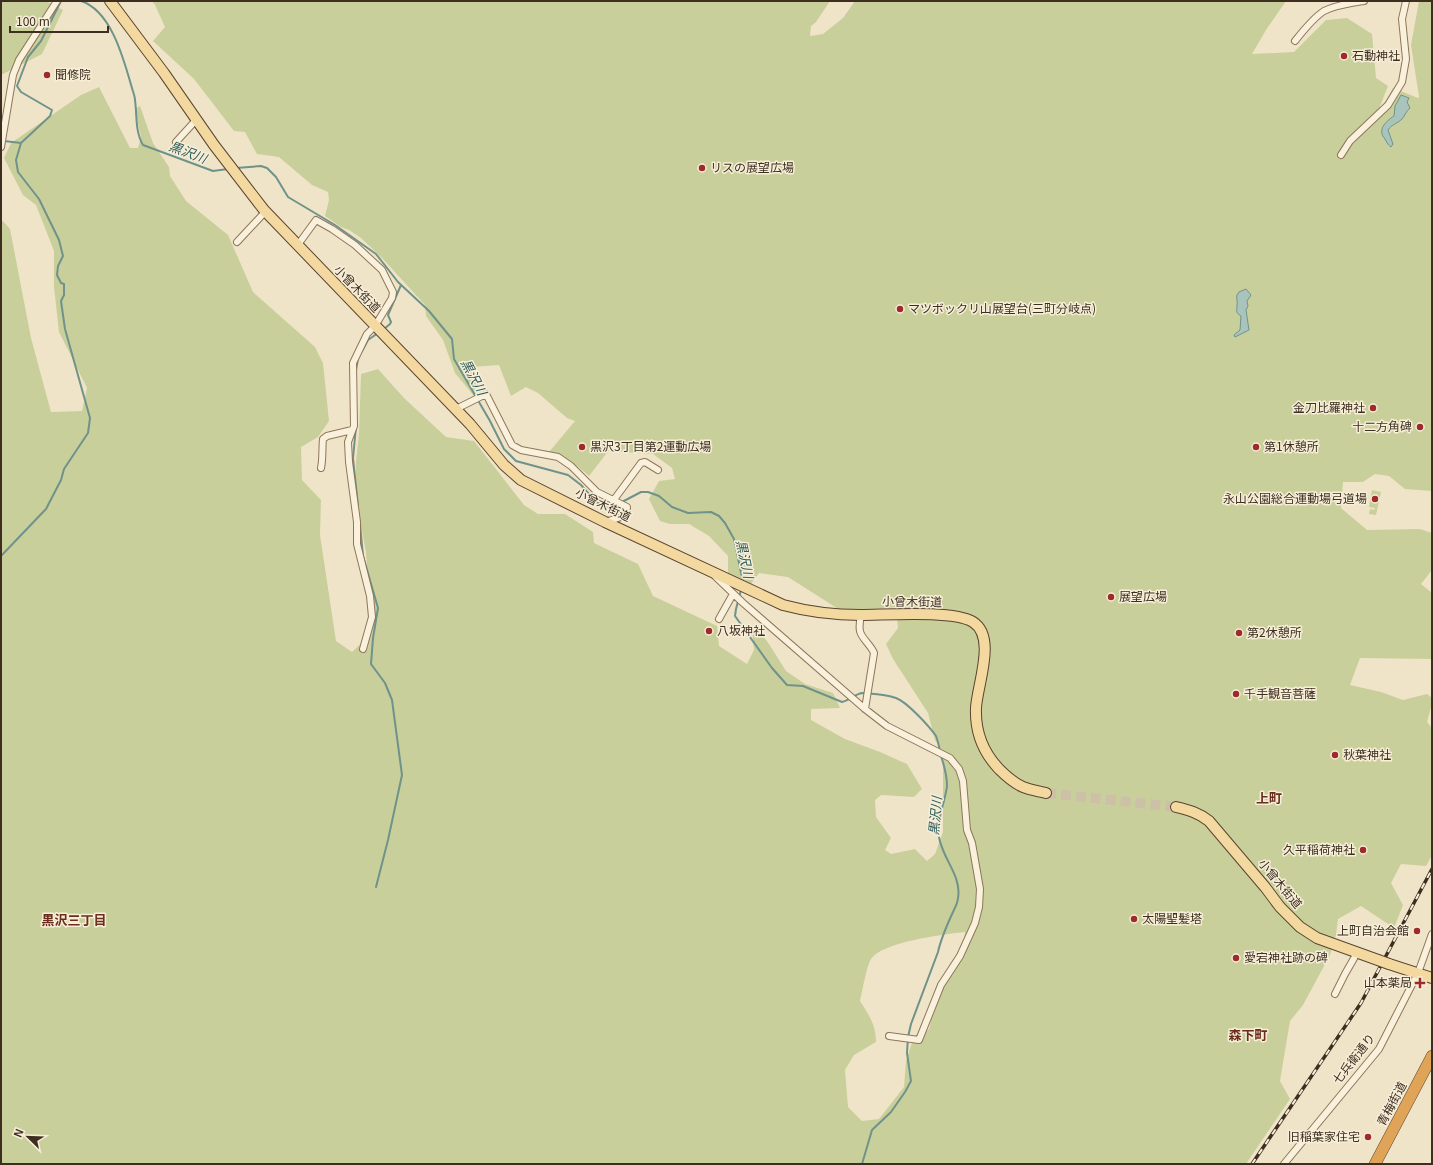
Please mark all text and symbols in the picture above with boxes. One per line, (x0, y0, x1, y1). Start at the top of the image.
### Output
scale bar (10, 8, 108, 34)
text: 100 m (16, 12, 50, 29)
place label: 石動神社 (1352, 46, 1400, 63)
marker: 石動神社 (1339, 51, 1349, 61)
place label: 聞修院 (55, 65, 91, 82)
marker: 聞修院 (42, 70, 52, 80)
water label: 黒沢川 (167, 136, 212, 168)
place label: リスの展望広場 (710, 158, 794, 175)
marker: リスの展望広場 (697, 163, 707, 173)
street label: 小曾木街道 (331, 260, 385, 315)
place label: マツボックリ山展望台(三町分岐点) (908, 299, 1096, 316)
marker: マツボックリ山展望台(三町分岐点) (895, 304, 905, 314)
water label: 黒沢川 (457, 355, 493, 400)
place label: 金刀比羅神社 (1293, 398, 1365, 415)
marker: 金刀比羅神社 (1368, 403, 1378, 413)
place label: 十二方角碑 (1352, 417, 1412, 434)
marker: 十二方角碑 (1415, 422, 1425, 432)
place label: 黒沢3丁目第2運動広場 (590, 437, 711, 454)
place label: 第1休憩所 (1264, 437, 1319, 454)
marker: 黒沢3丁目第2運動広場 (577, 442, 587, 452)
marker: 第1休憩所 (1251, 442, 1261, 452)
street label: 小曾木街道 (573, 483, 634, 524)
place label: 永山公園総合運動場弓道場 (1223, 489, 1367, 506)
marker: 永山公園総合運動場弓道場 (1370, 494, 1380, 504)
water label: 黒沢川 (732, 538, 759, 582)
place label: 展望広場 (1119, 587, 1167, 604)
street label: 小曾木街道 (882, 591, 942, 610)
marker: 展望広場 (1106, 592, 1116, 602)
place label: 八坂神社 (717, 621, 765, 638)
place label: 第2休憩所 (1247, 623, 1302, 640)
marker: 八坂神社 (704, 626, 714, 636)
marker: 第2休憩所 (1234, 628, 1244, 638)
place label: 千手観音菩薩 (1244, 684, 1316, 701)
marker: 千手観音菩薩 (1231, 689, 1241, 699)
place label: 秋葉神社 (1343, 745, 1391, 762)
marker: 秋葉神社 (1330, 750, 1340, 760)
district label: 上町 (1256, 788, 1282, 807)
water label: 黒沢川 (923, 794, 946, 836)
place label: 久平稲荷神社 (1283, 840, 1355, 857)
marker: 久平稲荷神社 (1358, 845, 1368, 855)
street label: 小曾木街道 (1255, 855, 1307, 911)
place label: 太陽聖髪塔 (1142, 909, 1202, 926)
district label: 黒沢三丁目 (41, 910, 107, 929)
marker: 太陽聖髪塔 (1129, 914, 1139, 924)
place label: 上町自治会館 (1337, 921, 1409, 938)
marker: 上町自治会館 (1412, 926, 1422, 936)
place label: 愛宕神社跡の碑 (1244, 948, 1328, 965)
marker: 愛宕神社跡の碑 (1231, 953, 1241, 963)
place label: 山本薬局 (1364, 973, 1412, 990)
marker: 山本薬局 (1415, 978, 1425, 988)
district label: 森下町 (1228, 1025, 1268, 1044)
street label: 七兵衛通り (1328, 1029, 1378, 1087)
street label: 青梅街道 (1372, 1078, 1409, 1128)
north arrow (8, 1117, 48, 1157)
text: N (9, 1126, 27, 1140)
place label: 旧稲葉家住宅 (1288, 1127, 1360, 1144)
marker: 旧稲葉家住宅 (1363, 1132, 1373, 1142)

